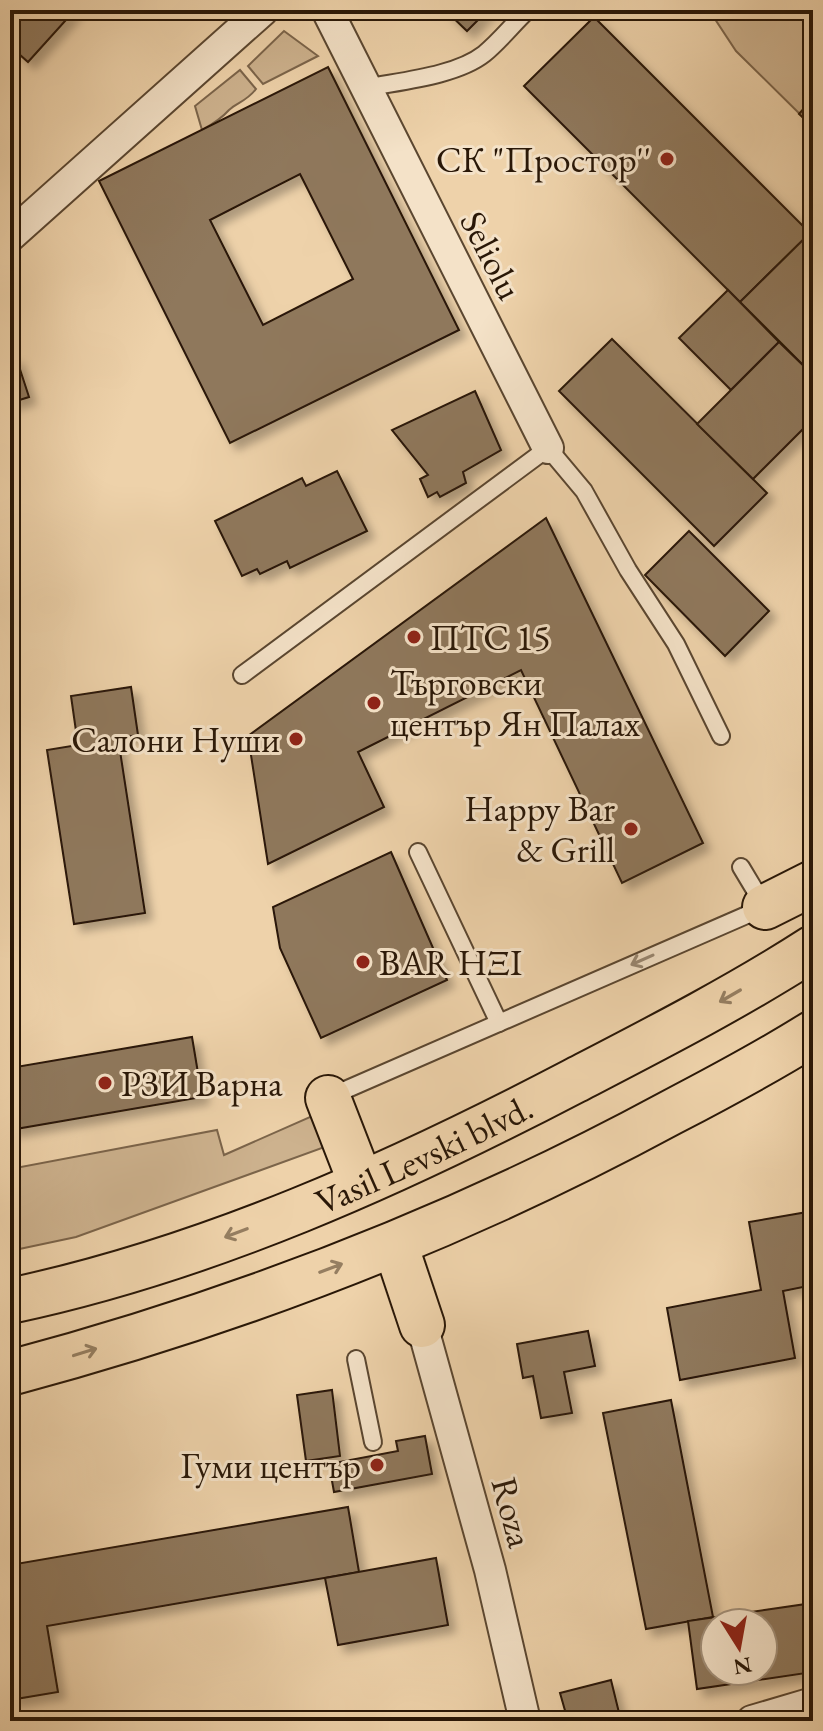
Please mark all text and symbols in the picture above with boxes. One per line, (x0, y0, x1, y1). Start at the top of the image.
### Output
place label: СК "Простор'' (436, 136, 651, 183)
marker: СК "Простор'' (658, 150, 676, 168)
street label: Seliolu (449, 203, 534, 307)
place label: ПТС 15 (430, 614, 551, 661)
marker: ПТС 15 (405, 628, 423, 646)
place label: Търговски център Ян Палах (390, 659, 641, 747)
marker: Търговски център Ян Палах (365, 694, 383, 712)
place label: Салони Нуши (71, 716, 280, 763)
marker: Салони Нуши (287, 730, 305, 748)
place label: Happy Bar & Grill (465, 785, 615, 873)
marker: Happy Bar & Grill (622, 820, 640, 838)
place label: BAR HΞI (379, 939, 522, 986)
marker: BAR HΞI (354, 953, 372, 971)
one-way arrow (631, 954, 655, 969)
one-way arrow (719, 988, 742, 1004)
place label: РЗИ Варна (121, 1060, 283, 1107)
marker: РЗИ Варна (96, 1074, 114, 1092)
street label: Vasil Levski blvd. (308, 1083, 541, 1225)
one-way arrow (224, 1227, 249, 1241)
one-way arrow (318, 1260, 343, 1274)
one-way arrow (72, 1344, 97, 1358)
place label: Гуми център (180, 1442, 361, 1489)
marker: Гуми център (368, 1456, 386, 1474)
street label: Roza (481, 1472, 545, 1553)
north arrow (699, 1607, 779, 1687)
text: N (731, 1650, 754, 1682)

